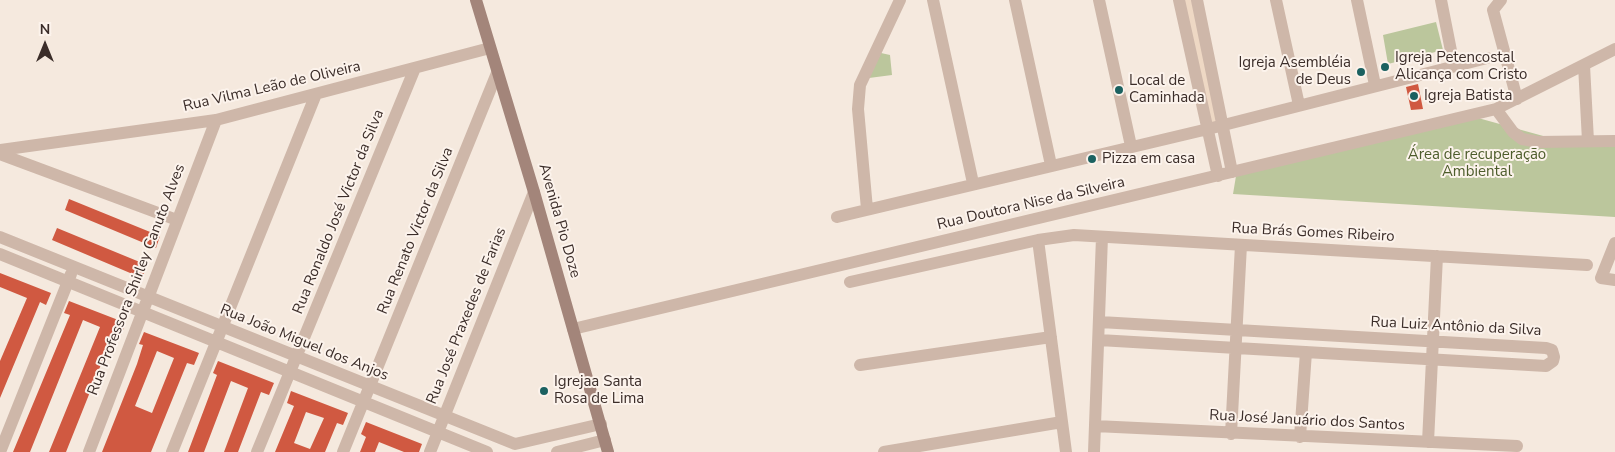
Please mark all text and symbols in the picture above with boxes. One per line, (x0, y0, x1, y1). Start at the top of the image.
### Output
north arrow (20, 20, 70, 70)
text: N (40, 20, 50, 39)
place label: Igreja Petencostal Alicança com Cristo (1395, 49, 1527, 84)
place label: Igreja Asembléia de Deus (1238, 54, 1351, 89)
street label: Rua Vilma Leão de Oliveira (181, 58, 363, 116)
marker: Igreja Petencostal Alicança com Cristo (1379, 61, 1391, 73)
marker: Igreja Asembléia de Deus (1355, 66, 1367, 78)
place label: Local de Caminhada (1129, 72, 1205, 107)
marker: Local de Caminhada (1113, 84, 1125, 96)
place label: Igreja Batista (1424, 87, 1512, 105)
marker: Igreja Batista (1408, 90, 1420, 102)
street label: Rua Ronaldo José Victor da Silva (290, 107, 388, 317)
street label: Rua Renato Victor da Silva (374, 145, 458, 317)
park label: Área de recuperação Ambiental (1408, 146, 1546, 181)
place label: Pizza em casa (1102, 150, 1195, 168)
marker: Pizza em casa (1086, 153, 1098, 165)
street label: Rua Professora Shirley Canuto Alves (84, 162, 190, 398)
street label: Avenida Pio Doze (534, 162, 584, 280)
street label: Rua Doutora Nise da Silveira (935, 174, 1127, 234)
street label: Rua Brás Gomes Ribeiro (1231, 220, 1395, 246)
street label: Rua José Praxedes de Farias (423, 225, 511, 407)
street label: Rua João Miguel dos Anjos (217, 301, 391, 385)
street label: Rua Luiz Antônio da Silva (1370, 314, 1542, 340)
place label: Igrejaa Santa Rosa de Lima (554, 373, 644, 408)
marker: Igrejaa Santa Rosa de Lima (538, 385, 550, 397)
street label: Rua José Januário dos Santos (1209, 407, 1405, 435)

